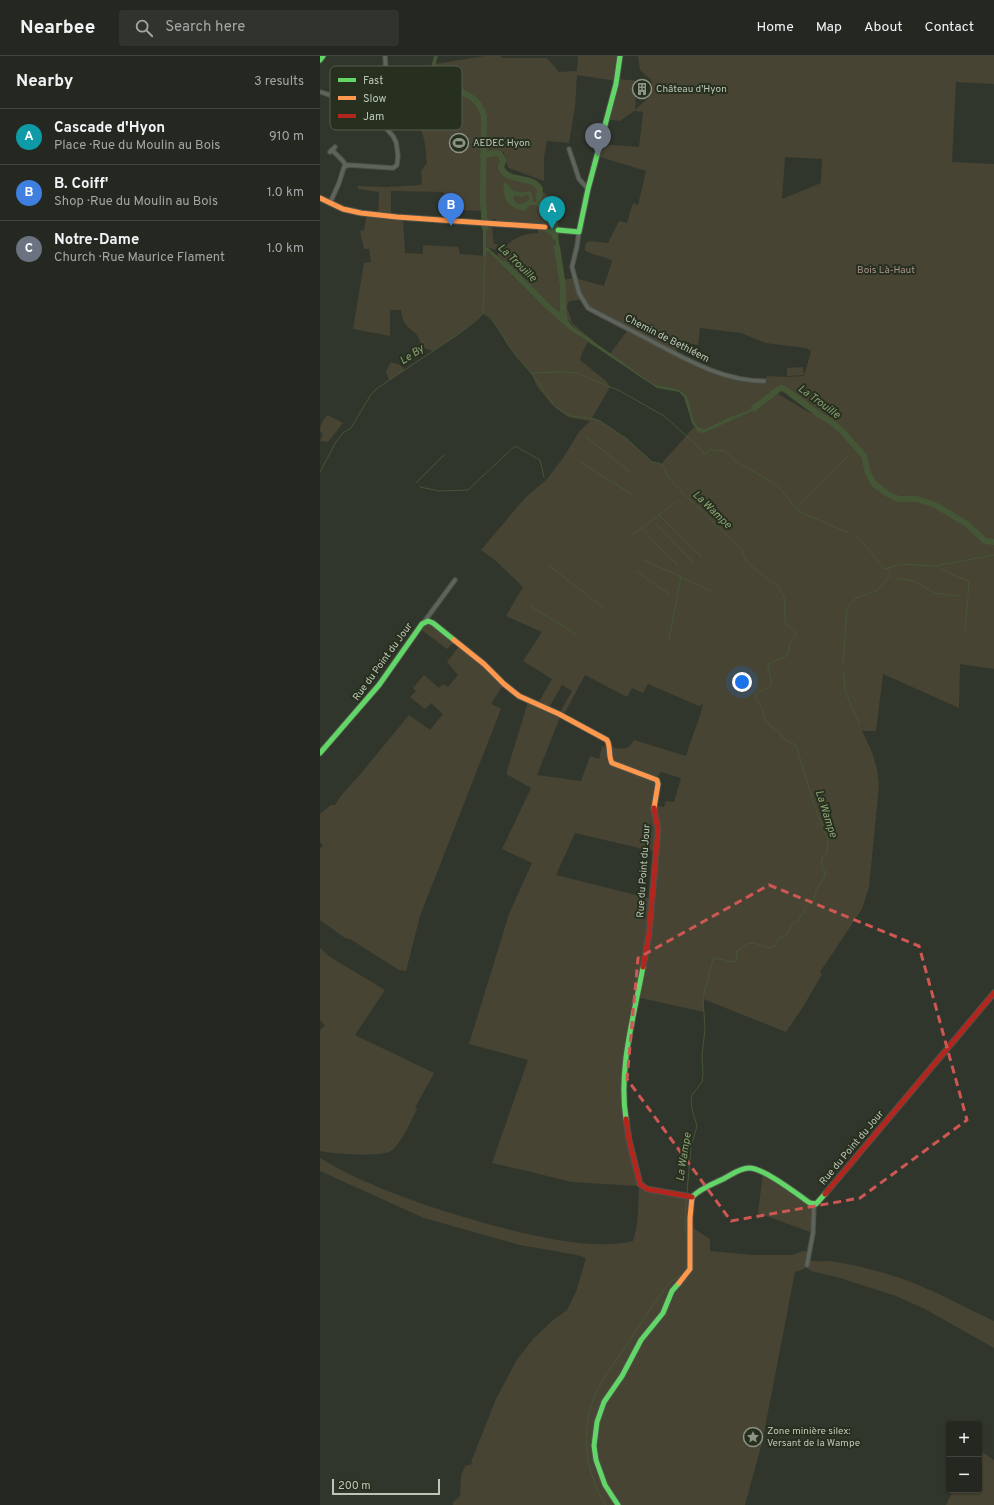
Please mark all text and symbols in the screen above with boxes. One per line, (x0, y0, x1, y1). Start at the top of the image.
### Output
search box (119, 10, 399, 46)
text: Nearbee (20, 16, 95, 40)
icon: search (133, 17, 155, 39)
text: Search here (165, 18, 245, 37)
text: Home (757, 19, 794, 36)
text: Map (816, 19, 842, 36)
text: About (864, 19, 903, 36)
text: Contact (925, 19, 974, 36)
legend (330, 66, 462, 130)
text: Nearby (16, 71, 73, 93)
text: 3 results (254, 74, 304, 90)
text: Fast (363, 74, 383, 88)
building icon: Château d'Hyon (631, 78, 653, 100)
place label: Château d'Hyon (656, 83, 727, 96)
text: Slow (363, 92, 386, 106)
text: Jam (363, 110, 384, 124)
text: Cascade d'Hyon (54, 119, 165, 138)
pin: C (585, 123, 611, 156)
text: A (24, 129, 34, 145)
text: 910 m (269, 129, 304, 145)
sports icon: AEDEC Hyon (448, 132, 470, 154)
place label: AEDEC Hyon (473, 137, 530, 150)
text: Place · Rue du Moulin au Bois (54, 138, 220, 154)
text: B. Coiff' (54, 175, 108, 194)
text: B (25, 185, 33, 201)
text: 1.0 km (267, 185, 304, 201)
pin: B (438, 193, 464, 226)
text: Shop · Rue du Moulin au Bois (54, 194, 218, 210)
pin: A (539, 196, 565, 229)
text: Notre-Dame (54, 231, 139, 250)
text: C (25, 241, 33, 257)
text: 1.0 km (267, 241, 304, 257)
water label: La Trouille (495, 241, 540, 285)
text: Church · Rue Maurice Flament (54, 250, 225, 266)
park label: Bois Là-Haut (857, 264, 915, 277)
street label: Chemin de Bethléem (623, 312, 711, 366)
water label: Le By (397, 341, 428, 368)
water label: La Trouille (795, 382, 843, 422)
water label: La Wampe (689, 488, 735, 532)
street label: Rue du Point du Jour (350, 620, 416, 704)
your location (732, 672, 752, 692)
water label: La Wampe (812, 789, 840, 840)
street label: Rue du Point du Jour (634, 824, 654, 918)
street label: Rue du Point du Jour (817, 1108, 887, 1188)
water label: La Wampe (673, 1131, 695, 1182)
map controls (946, 1421, 982, 1493)
button: + (946, 1421, 982, 1457)
place label: Zone minière silex: Versant de la Wampe (767, 1425, 860, 1450)
place icon: Zone minière silex: Versant de la Wampe (742, 1426, 764, 1448)
button: − (946, 1457, 982, 1493)
scale bar (332, 1477, 440, 1496)
text: 200 m (338, 1479, 371, 1493)

